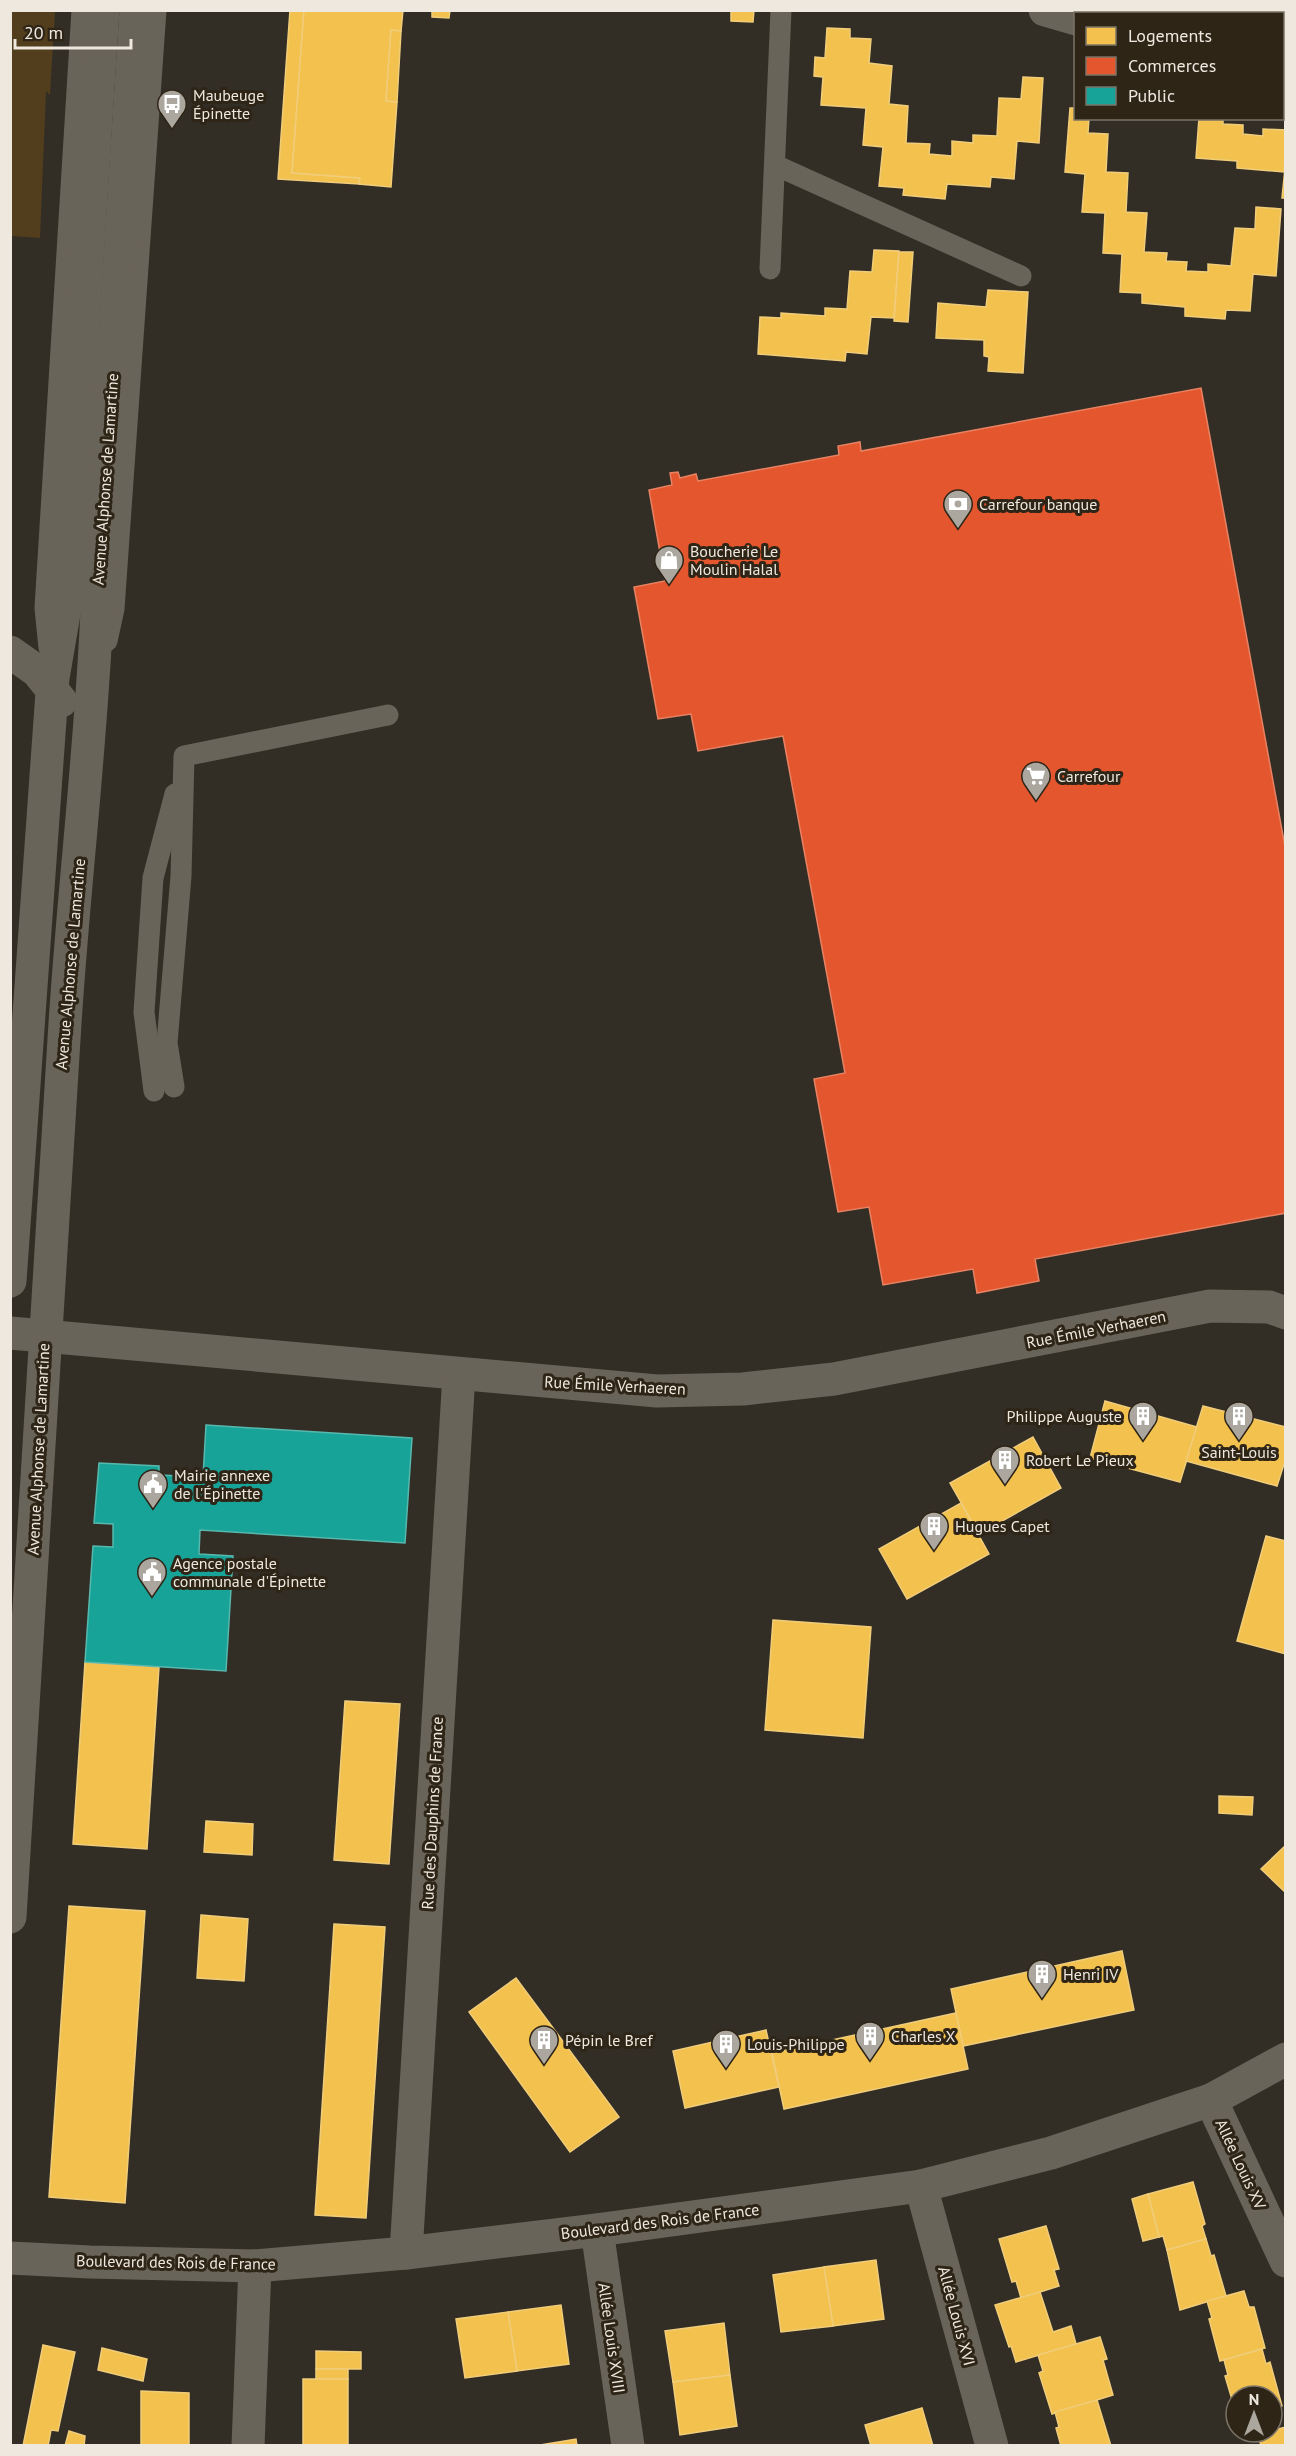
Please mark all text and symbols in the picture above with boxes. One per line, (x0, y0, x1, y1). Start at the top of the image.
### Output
scale bar (15, 12, 130, 50)
legend (1074, 12, 1284, 120)
text: 20 m (24, 21, 63, 44)
text: Logements (1128, 24, 1212, 47)
text: Commerces (1128, 54, 1216, 77)
text: Public (1128, 84, 1175, 107)
place label: Maubeuge Épinette (193, 85, 264, 123)
bus stop icon: Maubeuge Épinette (156, 88, 188, 130)
street label: Avenue Alphonse de Lamartine (88, 373, 122, 585)
bank icon: Carrefour banque (942, 488, 974, 530)
place label: Carrefour banque (979, 494, 1097, 514)
place label: Boucherie Le Moulin Halal (690, 541, 778, 579)
shop icon: Boucherie Le Moulin Halal (653, 544, 685, 586)
supermarket icon: Carrefour (1020, 760, 1052, 802)
place label: Carrefour (1057, 766, 1121, 786)
street label: Avenue Alphonse de Lamartine (51, 858, 89, 1070)
street label: Rue Émile Verhaeren (1025, 1306, 1167, 1352)
street label: Avenue Alphonse de Lamartine (22, 1343, 54, 1555)
street label: Rue Émile Verhaeren (544, 1371, 686, 1399)
building icon: Philippe Auguste (1127, 1400, 1159, 1442)
building icon: Saint-Louis (1223, 1400, 1255, 1442)
place label: Philippe Auguste (1007, 1406, 1122, 1426)
place label: Saint-Louis (1201, 1442, 1277, 1462)
building icon: Robert Le Pieux (989, 1444, 1021, 1486)
place label: Robert Le Pieux (1026, 1450, 1134, 1470)
place label: Mairie annexe de l'Épinette (174, 1465, 270, 1503)
public building icon: Mairie annexe de l'Épinette (137, 1468, 169, 1510)
building icon: Hugues Capet (918, 1510, 950, 1552)
place label: Hugues Capet (955, 1516, 1050, 1536)
place label: Agence postale communale d'Épinette (173, 1553, 326, 1591)
public building icon: Agence postale communale d'Épinette (136, 1556, 168, 1598)
street label: Rue des Dauphins de France (417, 1716, 447, 1910)
building icon: Henri IV (1026, 1958, 1058, 2000)
place label: Henri IV (1063, 1964, 1119, 1984)
building icon: Charles X (854, 2020, 886, 2062)
building icon: Pépin le Bref (528, 2024, 560, 2066)
place label: Charles X (891, 2026, 956, 2046)
building icon: Louis-Philippe (710, 2028, 742, 2070)
place label: Pépin le Bref (565, 2030, 653, 2050)
place label: Louis-Philippe (747, 2034, 845, 2054)
street label: Allée Louis XV (1211, 2116, 1271, 2213)
street label: Boulevard des Rois de France (560, 2199, 760, 2243)
street label: Boulevard des Rois de France (76, 2250, 276, 2274)
street label: Allée Louis XVI (934, 2264, 980, 2368)
street label: Allée Louis XVIII (594, 2281, 630, 2395)
north arrow (1224, 2384, 1284, 2444)
text: N (1249, 2389, 1259, 2409)

